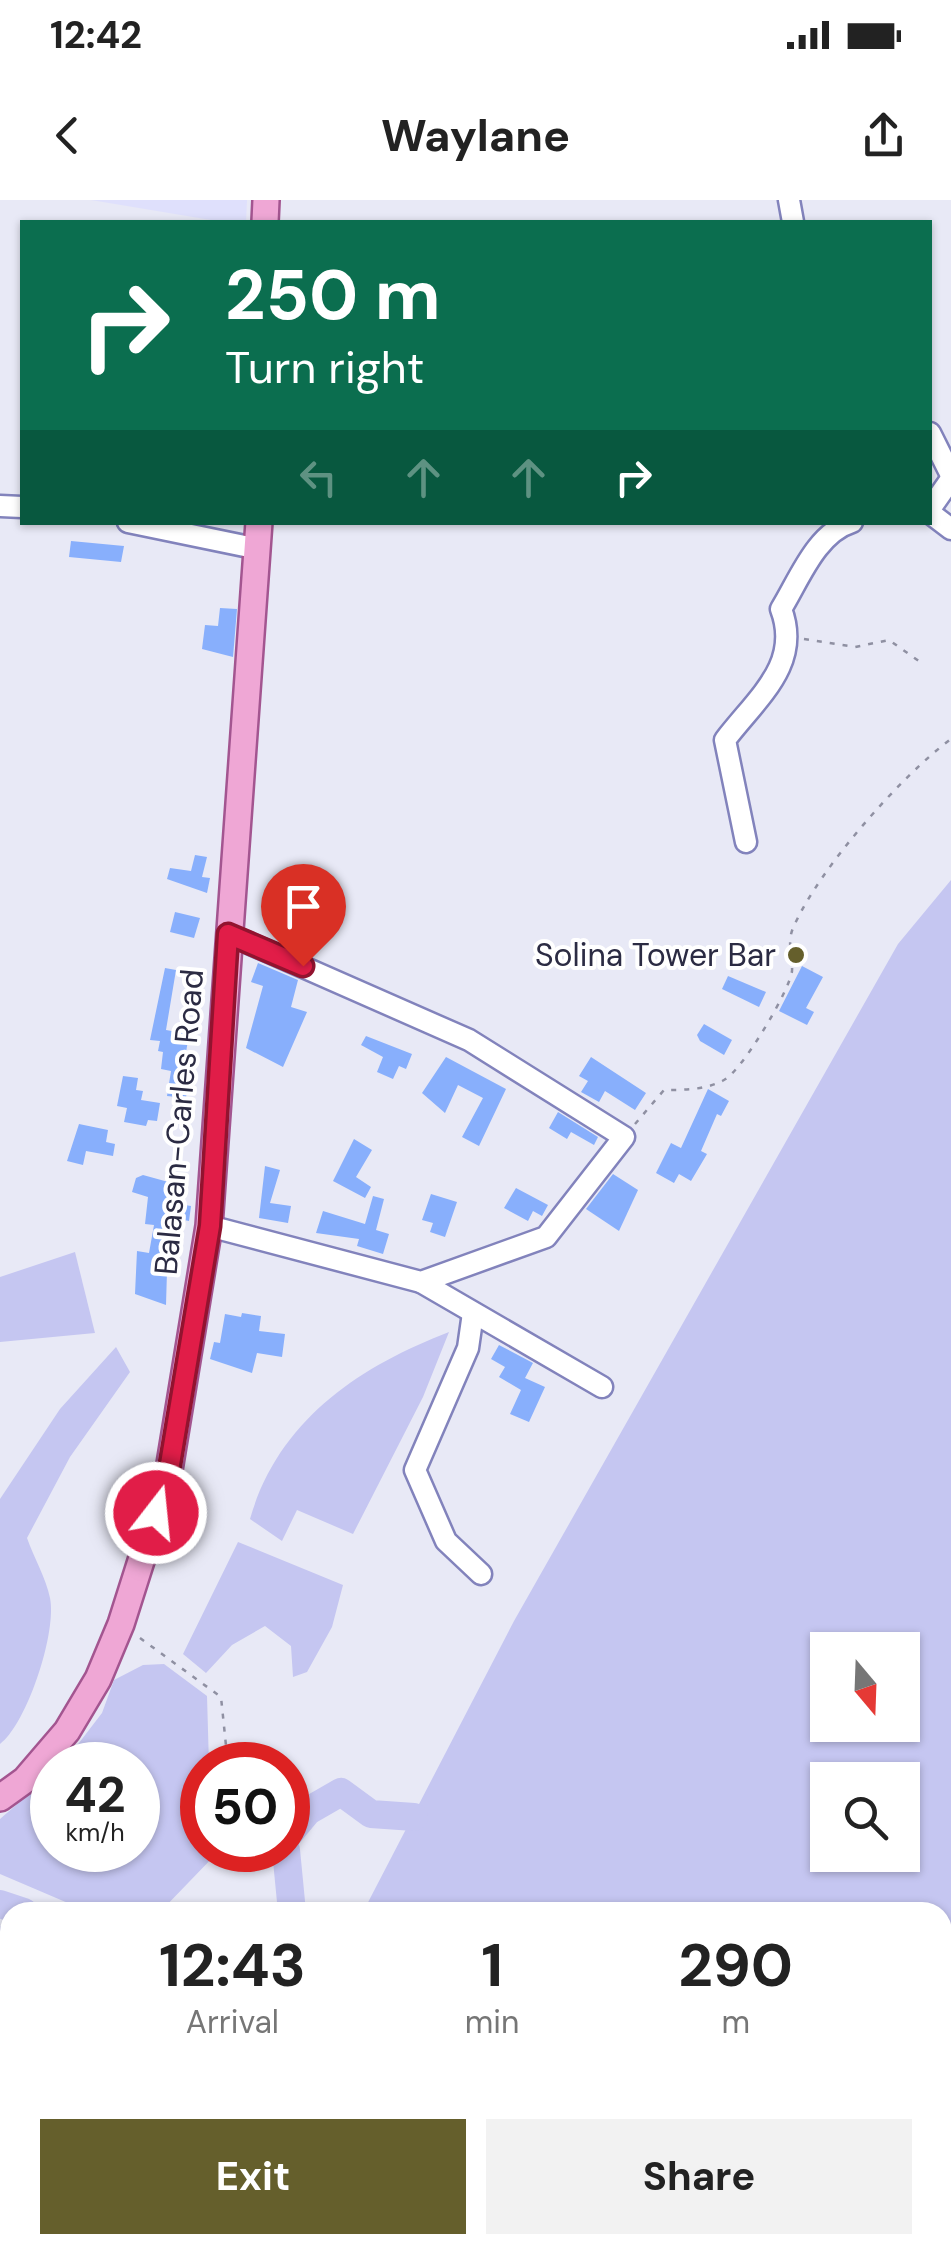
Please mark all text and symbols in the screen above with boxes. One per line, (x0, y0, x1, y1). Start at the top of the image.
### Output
text: 12:42 (50, 10, 142, 60)
text: Waylane (381, 106, 570, 165)
icon: back (40, 108, 95, 163)
icon: share (856, 108, 911, 163)
text: 250 m (225, 250, 441, 341)
icon: right (60, 260, 190, 390)
text: Turn right (225, 338, 424, 397)
icon: left (291, 450, 346, 505)
icon: ahead (396, 450, 451, 505)
icon: ahead (501, 450, 556, 505)
icon: right (606, 450, 661, 505)
pin (261, 864, 346, 967)
icon: arrive (276, 879, 331, 934)
place label: Solina Tower Bar (535, 934, 776, 976)
marker: Solina Tower Bar (785, 944, 807, 966)
street label: Balasan-Carles Road (145, 967, 213, 1277)
position arrow (104, 1461, 208, 1565)
north arrow (810, 1632, 920, 1742)
map controls (810, 1632, 920, 1872)
speed limit sign: 50 (180, 1742, 310, 1872)
text: 42 (64, 1762, 126, 1828)
button: search (810, 1762, 920, 1872)
text: km/h (65, 1816, 125, 1849)
text: 12:43 (159, 1926, 306, 2005)
text: 1 (481, 1926, 503, 2005)
text: 290 (678, 1926, 793, 2005)
text: Arrival (186, 2001, 279, 2043)
text: min (465, 2001, 519, 2043)
text: m (721, 2001, 750, 2043)
button: Exit (40, 2119, 466, 2234)
button: Share (486, 2119, 912, 2234)

